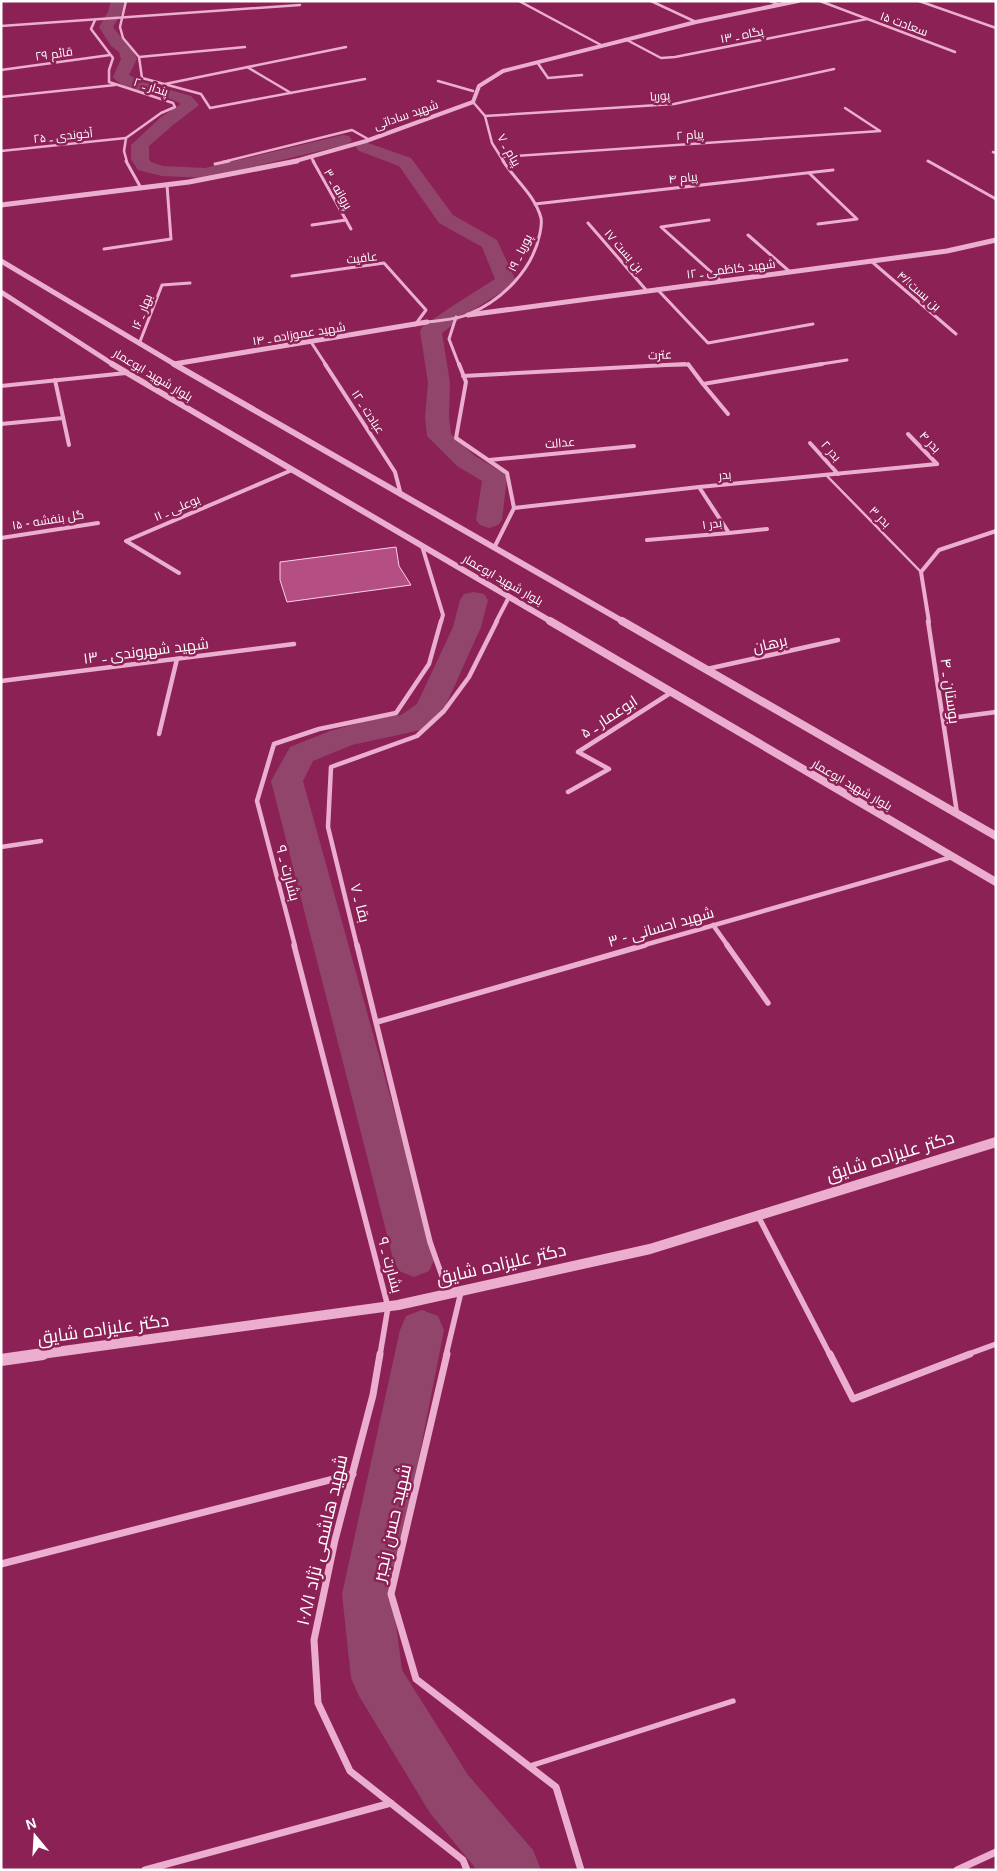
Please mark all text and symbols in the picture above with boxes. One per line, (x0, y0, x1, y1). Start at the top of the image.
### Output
street label: سعادت ۱۵ (878, 9, 930, 39)
street label: پگاه ـ ۱۳ (719, 24, 766, 48)
street label: قائم ۲۹ (34, 44, 74, 65)
street label: پندار ـ ۲ (131, 75, 171, 101)
street label: پوریا (649, 88, 672, 106)
street label: شهید ساداتی (372, 97, 440, 133)
street label: آخوندی ـ ۲۵ (33, 126, 94, 146)
street label: پیام ۲ (676, 127, 705, 145)
street label: پیام ـ ۷ (493, 131, 524, 170)
street label: پروانه ـ ۳ (319, 166, 356, 213)
street label: پیام ۴ (668, 169, 699, 188)
street label: بن بست ۱۷ (601, 226, 647, 276)
street label: پوریا ـ ۱۹ (505, 231, 537, 275)
street label: عافیت (346, 249, 378, 267)
street label: شهید کاظمی ـ ۱۲ (686, 257, 776, 281)
street label: بن بست۴/۱ (894, 268, 944, 314)
street label: بهار ـ ۱۶ (129, 292, 155, 332)
street label: شهید عموزاده ـ ۱۴ (252, 320, 346, 348)
street label: بلوار شهید ابوعمار (110, 345, 195, 404)
street label: عترت (648, 347, 672, 363)
street label: عبادت ـ ۱۲ (349, 388, 387, 436)
street label: بدر ۴ (917, 428, 943, 456)
street label: عدالت (545, 435, 575, 451)
street label: بدر ۲ (818, 438, 844, 464)
street label: بدر (717, 467, 732, 483)
street label: بوعلی ـ ۱۱ (152, 492, 202, 524)
street label: بدر ۳ (866, 503, 894, 531)
street label: گل بنفشه - ۱۵ (11, 507, 85, 533)
street label: بدر ۱ (701, 516, 723, 532)
street label: بلوار شهید ابوعمار (460, 551, 545, 609)
street label: برهان (751, 631, 789, 658)
street label: شهید شهروندی ـ ۱۳ (82, 634, 210, 669)
street label: بوستان ـ ۴ (936, 657, 964, 725)
street label: ابوعمار ـ ۵ (577, 692, 641, 742)
street label: بلوار شهید ابوعمار (809, 756, 894, 814)
street label: بشارت ـ ۹ (272, 843, 304, 903)
street label: بقا ـ ۷ (347, 882, 374, 924)
street label: شهید احسانی - ۳ (606, 903, 716, 952)
street label: دکتر علیزاده شایق (824, 1127, 957, 1187)
street label: بشارت ـ ۹ (374, 1235, 406, 1295)
street label: دکتر علیزاده شایق (434, 1239, 568, 1291)
street label: دکتر علیزاده شایق (36, 1310, 170, 1350)
street label: شهید هاشمی نژاد ۱۰۸/۱ (293, 1453, 352, 1628)
street label: شهید حسن رنجبر (368, 1462, 416, 1585)
north arrow (10, 1811, 60, 1861)
text: N (24, 1814, 38, 1833)

